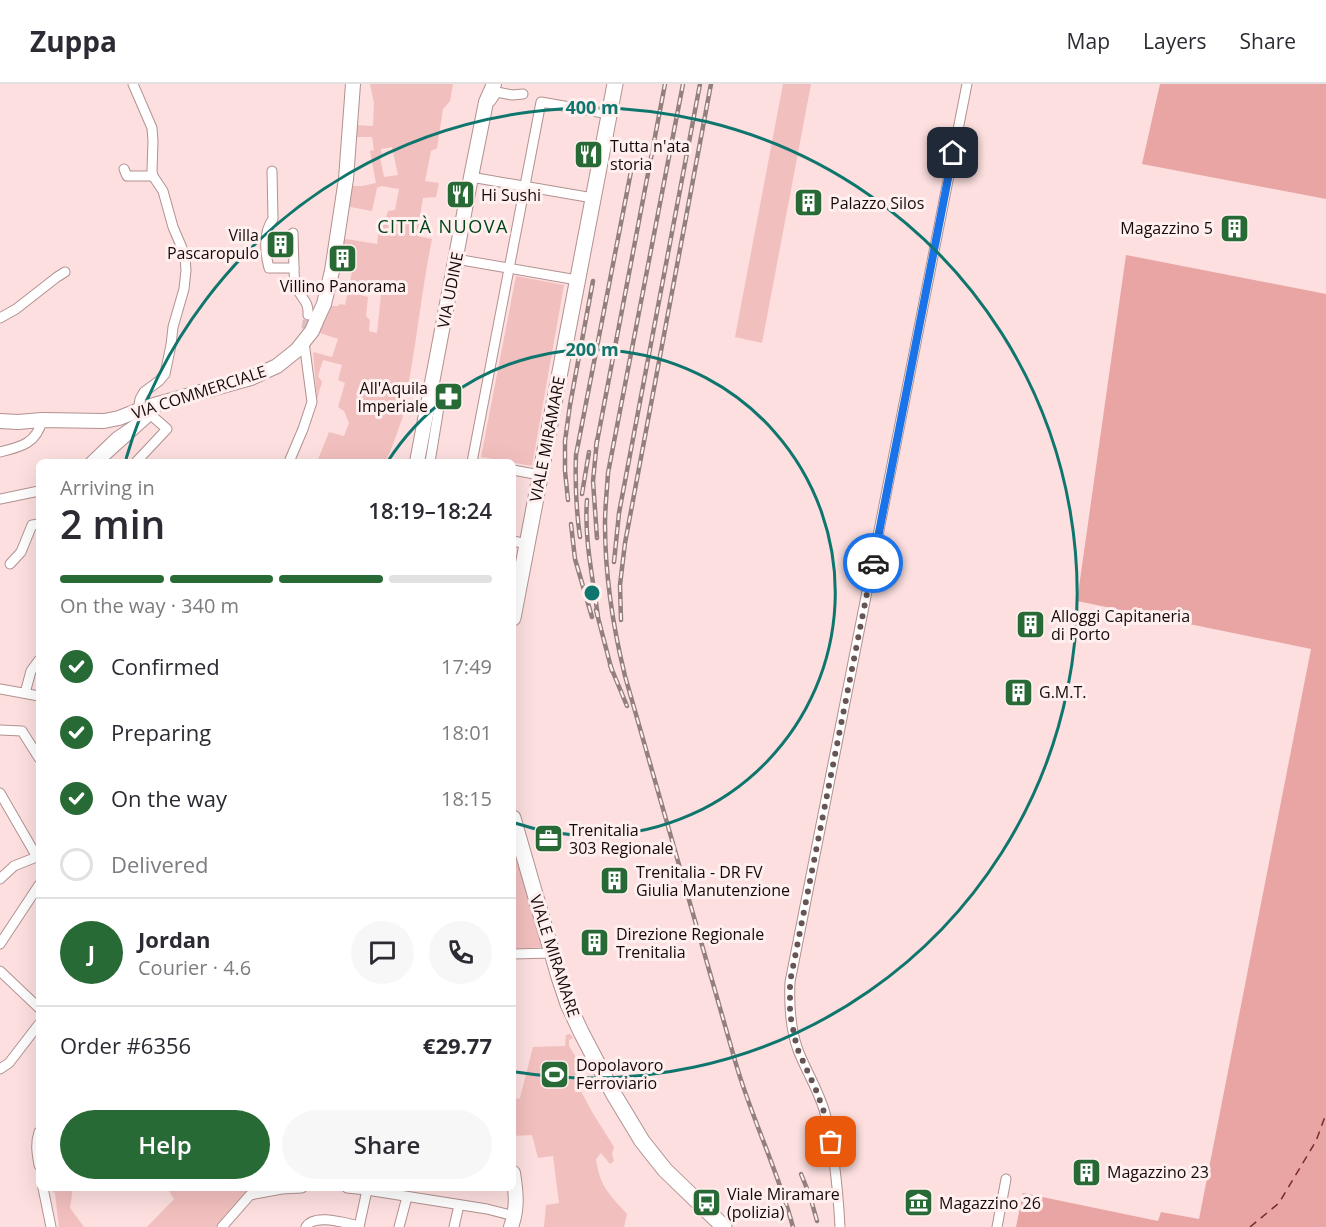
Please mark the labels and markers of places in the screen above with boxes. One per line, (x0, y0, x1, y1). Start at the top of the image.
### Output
pin (927, 127, 978, 178)
place label: Tutta n'ata storia (610, 135, 690, 175)
restaurant icon: Tutta n'ata storia (573, 139, 605, 171)
restaurant icon: Hi Sushi (444, 179, 476, 211)
place label: Hi Sushi (481, 184, 541, 206)
building icon: Palazzo Silos (793, 187, 825, 219)
place label: Palazzo Silos (830, 192, 924, 214)
building icon: Magazzino 5 (1218, 212, 1250, 244)
place label: Magazzino 5 (1120, 217, 1213, 239)
place label: Villa Pascaropulo (167, 224, 259, 264)
building icon: Villa Pascaropulo (264, 228, 296, 260)
building icon: Villino Panorama (327, 242, 359, 274)
place label: Villino Panorama (280, 275, 406, 297)
place label: All'Aquila Imperiale (357, 377, 428, 417)
pharmacy icon: All'Aquila Imperiale (433, 381, 465, 413)
centre of rings (582, 583, 602, 603)
place label: Alloggi Capitaneria di Porto (1051, 605, 1190, 645)
building icon: Alloggi Capitaneria di Porto (1014, 609, 1046, 641)
building icon: G.M.T. (1002, 676, 1034, 708)
place label: G.M.T. (1039, 681, 1086, 703)
place label: Trenitalia 303 Regionale (569, 819, 674, 859)
office icon: Trenitalia 303 Regionale (532, 823, 564, 855)
place label: Trenitalia - DR FV Giulia Manutenzione (636, 861, 790, 901)
building icon: Trenitalia - DR FV Giulia Manutenzione (599, 865, 631, 897)
place label: Direzione Regionale Trenitalia (616, 923, 764, 963)
building icon: Direzione Regionale Trenitalia (579, 927, 611, 959)
place label: Dopolavoro Ferroviario (576, 1054, 663, 1094)
sports icon: Dopolavoro Ferroviario (539, 1058, 571, 1090)
pin (805, 1116, 856, 1167)
building icon: Magazzino 23 (1070, 1156, 1102, 1188)
place label: Magazzino 23 (1107, 1161, 1209, 1183)
place label: Viale Miramare (polizia) (727, 1183, 840, 1223)
bus stop icon: Viale Miramare (polizia) (690, 1187, 722, 1219)
museum icon: Magazzino 26 (902, 1187, 934, 1219)
place label: Magazzino 26 (939, 1192, 1041, 1214)

